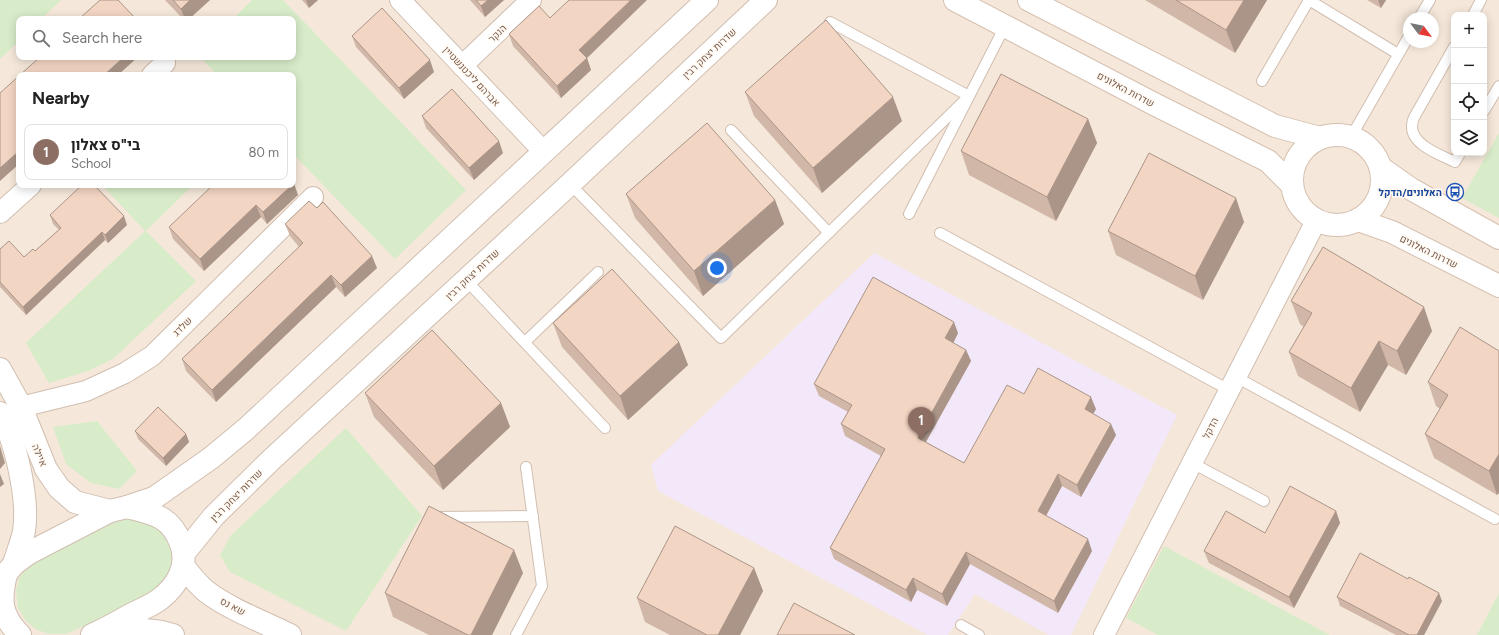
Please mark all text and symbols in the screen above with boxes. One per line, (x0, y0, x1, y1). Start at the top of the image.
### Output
north arrow (1403, 12, 1439, 48)
map controls (1451, 12, 1487, 156)
button: + (1451, 12, 1487, 48)
search box (16, 16, 296, 60)
street label: הנקר (485, 21, 509, 45)
street label: שדרות יצחק רבין (680, 25, 739, 82)
icon: search (30, 27, 52, 49)
text: Search here (62, 29, 142, 47)
street label: אברהם ליכטנשטיין (440, 44, 503, 109)
button: − (1451, 48, 1487, 84)
street label: שדרות האלונים (1095, 69, 1157, 110)
button: locate (1451, 84, 1487, 120)
text: Nearby (32, 88, 90, 108)
button: layers (1451, 120, 1487, 156)
text: בי"ס צאלון (71, 136, 140, 154)
text: 1 (43, 145, 49, 160)
text: 80 m (248, 145, 279, 160)
text: School (71, 156, 111, 171)
bus stop icon: האלונים/הדקל (1445, 182, 1465, 202)
place label: האלונים/הדקל (1379, 186, 1442, 199)
street label: שדרות האלונים (1398, 232, 1460, 271)
street label: שדרות יצחק רבין (443, 246, 502, 303)
your location (707, 258, 727, 278)
street label: שלדג (170, 314, 195, 339)
pin: 1 (908, 407, 934, 440)
street label: הדקל (1200, 415, 1221, 441)
street label: איילה (29, 442, 50, 469)
street label: שדרות יצחק רבין (207, 466, 265, 524)
street label: שא נס (218, 594, 248, 619)

